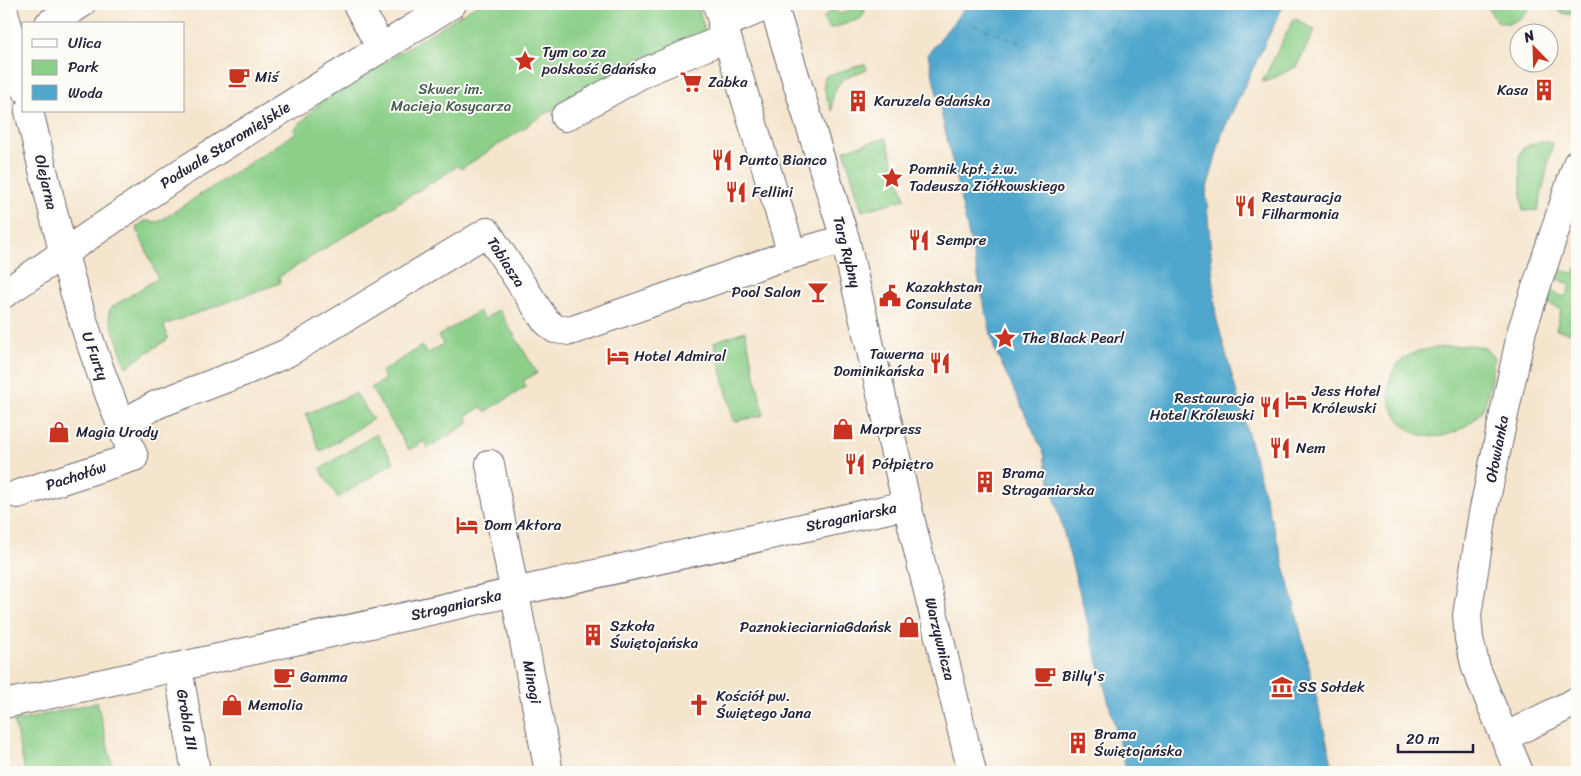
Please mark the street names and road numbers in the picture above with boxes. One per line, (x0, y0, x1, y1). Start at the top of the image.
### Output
street label: Podwale Staromiejskie (155, 94, 295, 196)
street label: Olejarna (27, 152, 65, 213)
street label: Targ Rybny (826, 213, 869, 291)
street label: Tobiasza (480, 231, 532, 293)
street label: U Furty (74, 328, 116, 384)
street label: Ołowianka (1478, 413, 1516, 485)
street label: Pachołów (42, 454, 110, 498)
street label: Straganiarska (803, 495, 899, 539)
street label: Straganiarska (408, 582, 504, 628)
street label: Warzywnicza (917, 595, 963, 684)
street label: Minogi (515, 658, 549, 707)
street label: Grobla III (169, 687, 205, 753)

